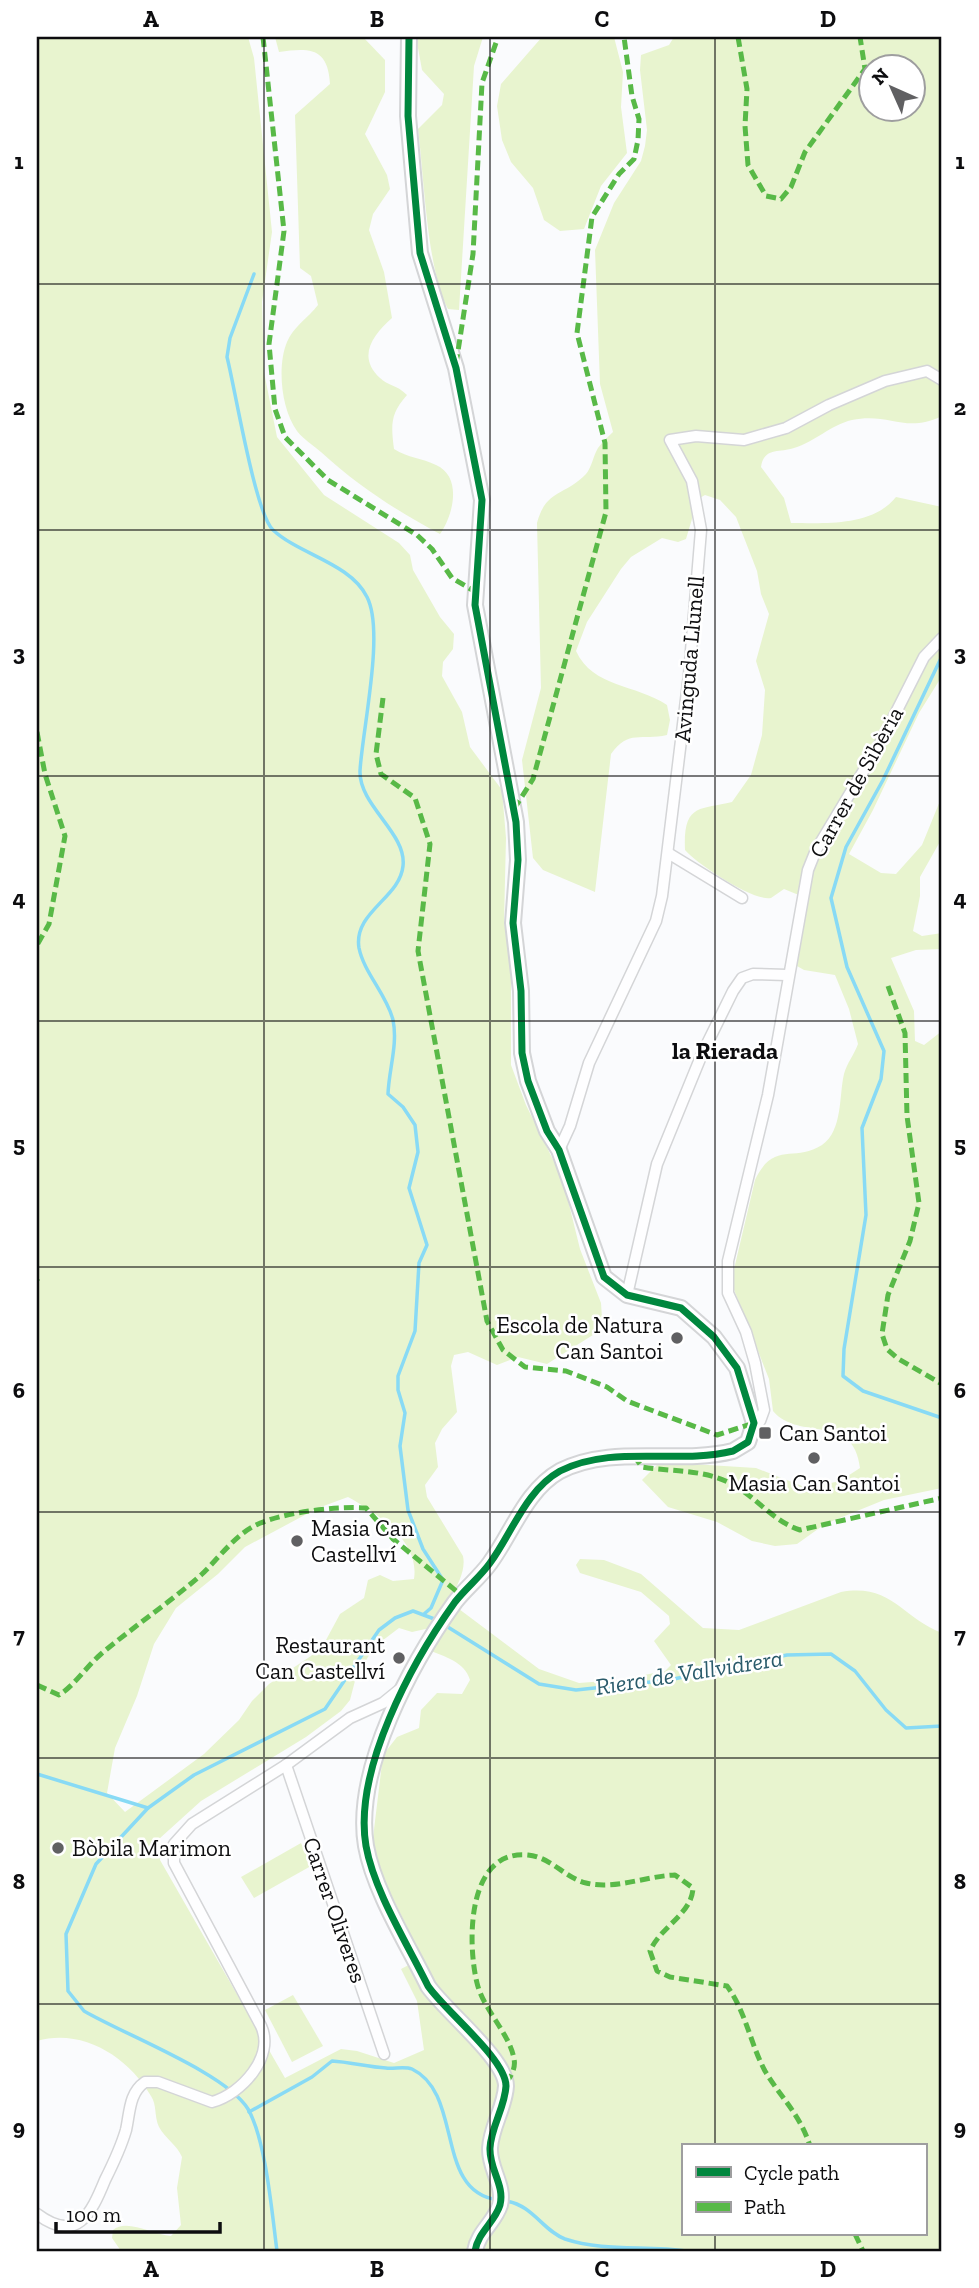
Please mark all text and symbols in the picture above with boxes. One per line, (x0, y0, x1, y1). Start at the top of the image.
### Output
text: A (143, 5, 159, 33)
text: B (370, 5, 384, 33)
text: C (595, 5, 609, 33)
text: D (820, 5, 836, 33)
north arrow (856, 52, 926, 122)
text: N (867, 63, 894, 90)
text: 1 (14, 147, 24, 175)
text: 1 (955, 147, 965, 175)
text: 2 (13, 393, 25, 421)
text: 2 (954, 393, 966, 421)
street label: Avinguda Llunell (668, 574, 710, 744)
text: 3 (13, 639, 25, 667)
text: 3 (954, 639, 966, 667)
street label: Carrer de Sibèria (803, 702, 909, 862)
text: 4 (12, 884, 26, 912)
text: 4 (953, 884, 967, 912)
district label: la Rierada (672, 1036, 778, 1065)
text: 5 (13, 1130, 25, 1158)
text: 5 (954, 1130, 966, 1158)
place label: Escola de Natura Can Santoi (496, 1311, 663, 1365)
marker: Escola de Natura Can Santoi (669, 1330, 685, 1346)
text: 6 (13, 1376, 25, 1404)
text: 6 (954, 1376, 966, 1404)
place label: Can Santoi (779, 1419, 887, 1447)
marker: Can Santoi (757, 1425, 773, 1441)
marker: Masia Can Santoi (806, 1450, 822, 1466)
place label: Masia Can Santoi (728, 1469, 900, 1497)
place label: Masia Can Castellví (311, 1514, 414, 1568)
marker: Masia Can Castellví (289, 1533, 305, 1549)
text: 7 (13, 1621, 25, 1649)
text: 7 (954, 1621, 966, 1649)
place label: Restaurant Can Castellví (255, 1631, 385, 1685)
water label: Riera de Vallvidrera (593, 1643, 785, 1701)
marker: Restaurant Can Castellví (391, 1650, 407, 1666)
place label: Bòbila Marimon (72, 1834, 231, 1862)
street label: Carrer Oliveres (297, 1834, 373, 1986)
marker: Bòbila Marimon (50, 1840, 66, 1856)
text: 8 (13, 1867, 25, 1895)
text: 8 (954, 1867, 966, 1895)
text: 9 (13, 2113, 25, 2141)
text: 9 (954, 2113, 966, 2141)
legend (682, 2144, 926, 2236)
text: Cycle path (744, 2160, 839, 2185)
scale bar (56, 2190, 220, 2234)
text: Path (744, 2194, 786, 2219)
text: 100 m (66, 2202, 121, 2227)
text: A (143, 2255, 159, 2283)
text: B (370, 2255, 384, 2283)
text: C (595, 2255, 609, 2283)
text: D (820, 2255, 836, 2283)

